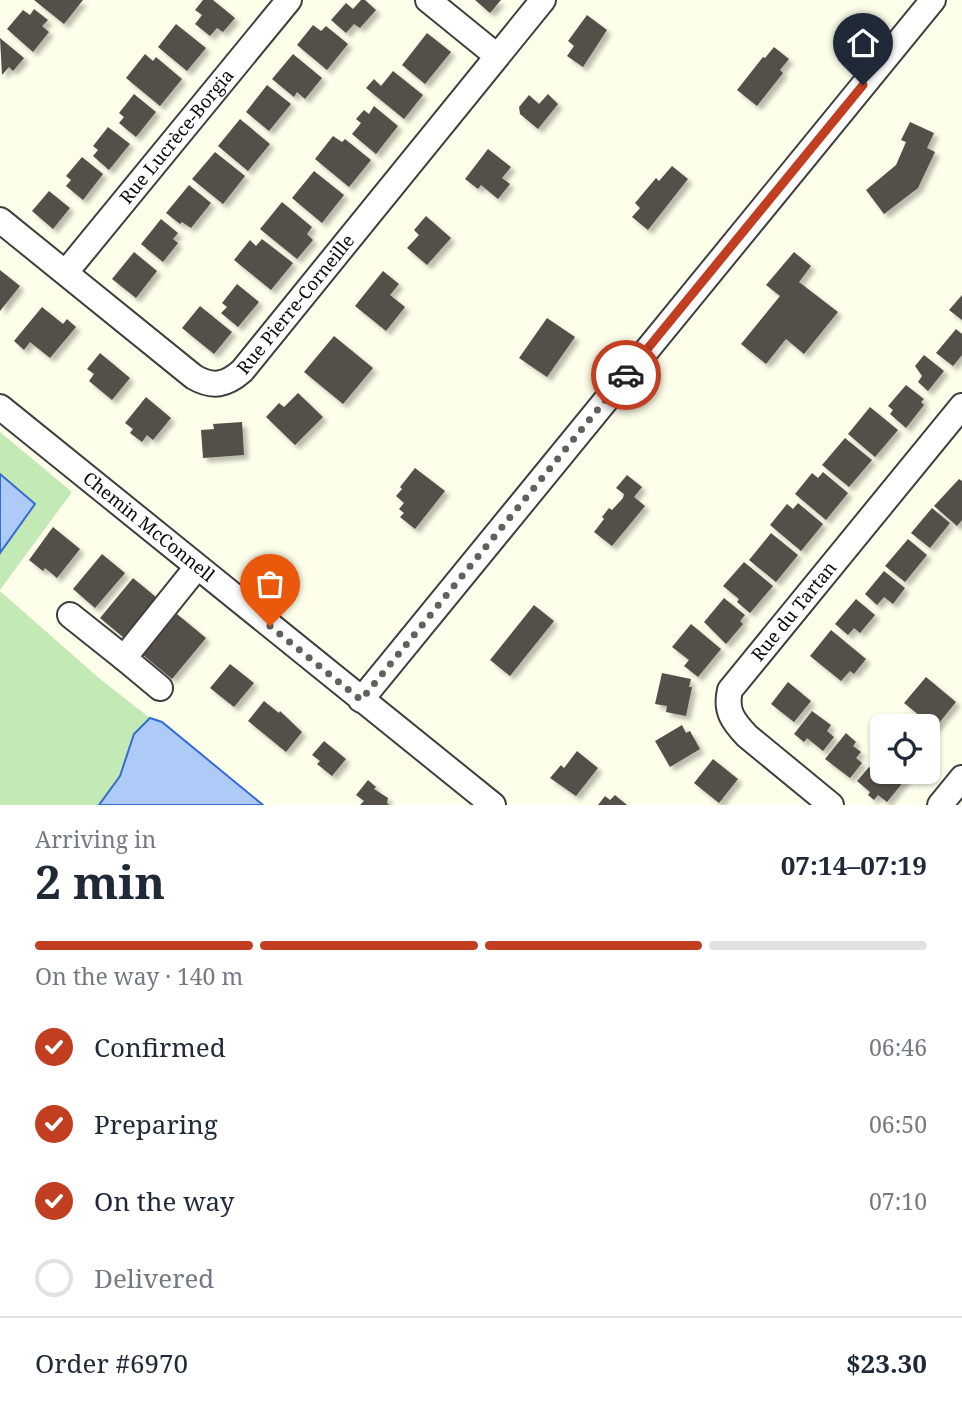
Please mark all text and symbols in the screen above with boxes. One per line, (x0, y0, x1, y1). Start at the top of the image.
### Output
pin (833, 13, 893, 85)
icon: home (844, 24, 882, 62)
street label: Rue Lucrèce-Borgia (114, 64, 239, 208)
street label: Rue Pierre-Corneille (231, 229, 359, 379)
courier (591, 340, 661, 410)
icon: car (607, 356, 645, 394)
street label: Chemin McConnell (78, 466, 220, 587)
pin (240, 554, 300, 626)
street label: Rue du Tartan (746, 556, 842, 666)
icon: bag (251, 565, 289, 603)
map controls (870, 714, 940, 784)
button: locate (870, 714, 940, 784)
text: Arriving in (35, 823, 156, 855)
text: 07:14–07:19 (781, 847, 927, 883)
text: 2 min (35, 850, 165, 912)
text: On the way · 140 m (35, 960, 243, 992)
icon: check (35, 1028, 73, 1066)
text: Confirmed (94, 1029, 226, 1065)
text: 06:46 (869, 1031, 927, 1063)
icon: check (35, 1105, 73, 1143)
text: Preparing (94, 1106, 218, 1142)
text: 06:50 (869, 1108, 927, 1140)
icon: check (35, 1182, 73, 1220)
text: On the way (94, 1183, 234, 1219)
text: 07:10 (869, 1185, 927, 1217)
text: Delivered (94, 1260, 214, 1296)
text: Order #6970 (35, 1345, 188, 1381)
text: $23.30 (846, 1345, 927, 1381)

